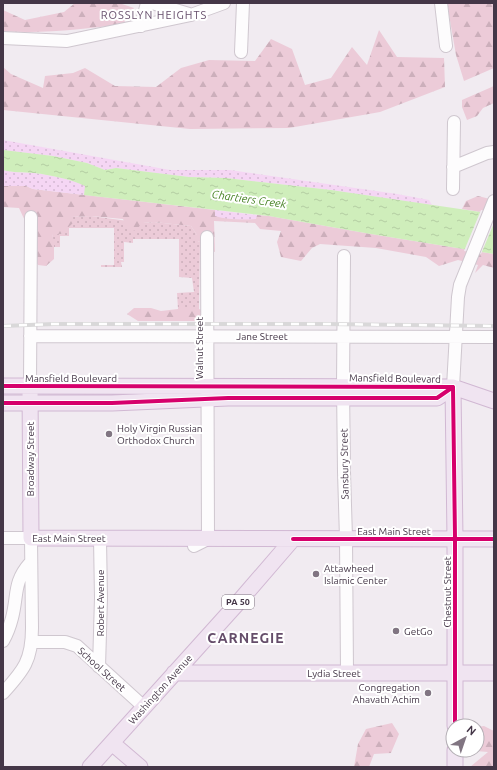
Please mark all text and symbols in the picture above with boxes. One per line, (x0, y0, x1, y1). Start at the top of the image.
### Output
district label: ROSSLYN HEIGHTS (101, 9, 207, 21)
water label: Chartiers Creek (211, 188, 287, 210)
street label: Walnut Street (194, 317, 205, 379)
street label: Jane Street (236, 331, 288, 342)
street label: Mansfield Boulevard (349, 372, 441, 385)
street label: Mansfield Boulevard (25, 373, 117, 384)
street label: Broadway Street (25, 421, 36, 496)
place label: Holy Virgin Russian Orthodox Church (117, 423, 203, 446)
street label: Sansbury Street (338, 428, 351, 500)
marker: Holy Virgin Russian Orthodox Church (104, 429, 114, 439)
street label: East Main Street (357, 526, 431, 537)
street label: East Main Street (32, 533, 106, 544)
street label: Chestnut Street (442, 556, 453, 628)
place label: Attawheed Islamic Center (324, 563, 387, 586)
street label: Robert Avenue (95, 569, 106, 637)
marker: Attawheed Islamic Center (311, 569, 321, 579)
road number: PA 50 (222, 595, 254, 609)
marker: GetGo (391, 626, 401, 636)
place label: GetGo (404, 626, 433, 637)
district label: CARNEGIE (207, 630, 285, 646)
street label: School Street (76, 645, 128, 694)
street label: Washington Avenue (126, 652, 194, 726)
street label: Lydia Street (307, 668, 361, 679)
place label: Congregation Ahavath Achim (353, 682, 420, 705)
marker: Congregation Ahavath Achim (423, 688, 433, 698)
north arrow (445, 718, 485, 758)
text: N (464, 723, 478, 738)

